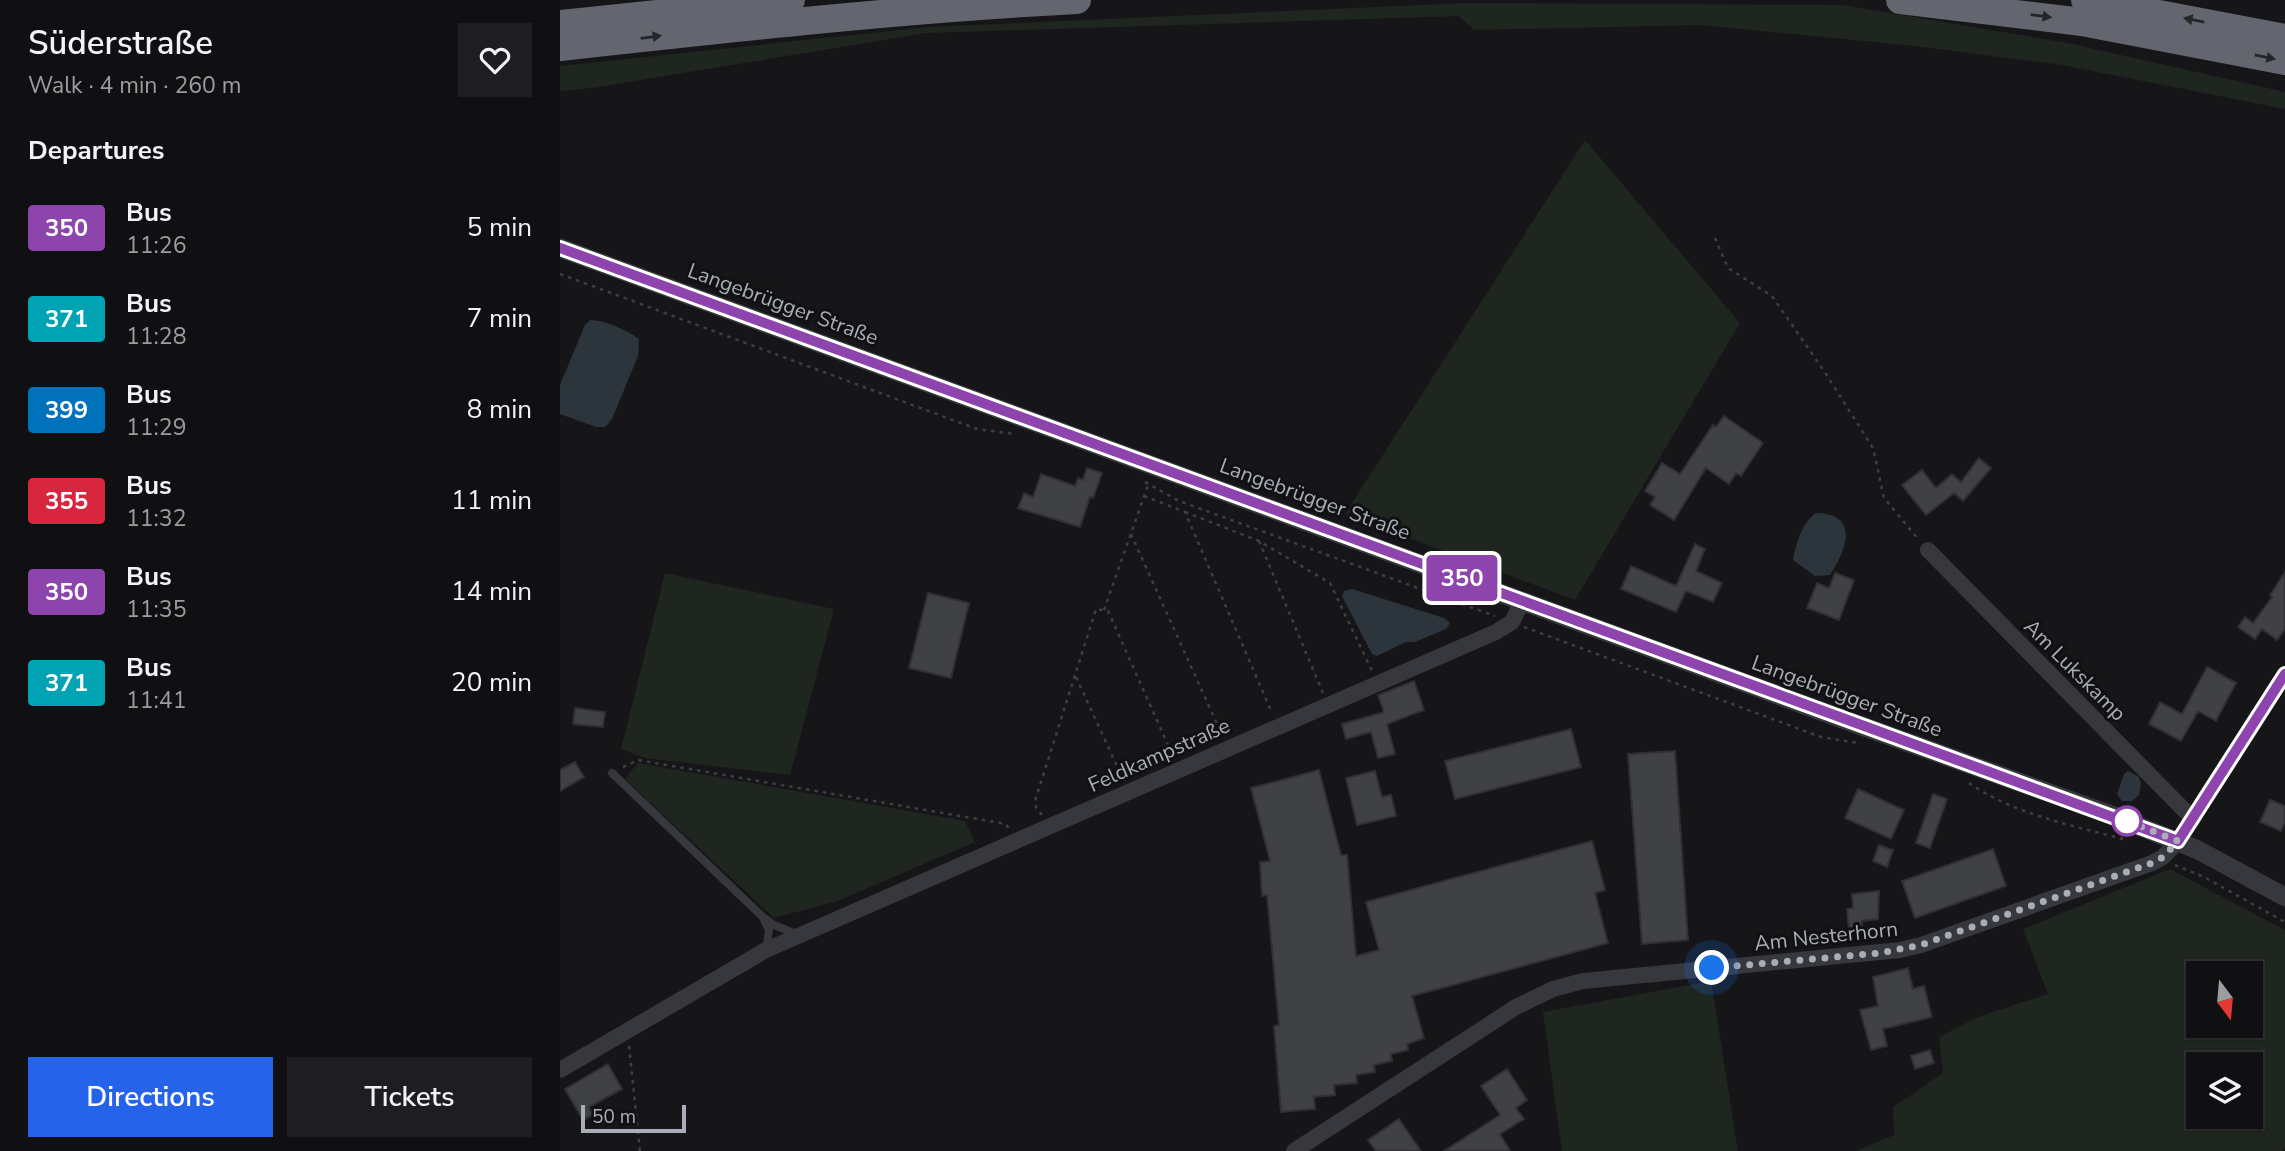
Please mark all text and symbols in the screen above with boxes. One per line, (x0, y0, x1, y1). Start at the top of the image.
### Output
one-way arrow (2030, 11, 2052, 22)
one-way arrow (2183, 14, 2205, 25)
text: Süderstraße (28, 21, 213, 66)
button: heart (458, 23, 532, 97)
one-way arrow (640, 31, 662, 42)
one-way arrow (2254, 52, 2276, 63)
text: Walk · 4 min · 260 m (28, 70, 241, 101)
text: Departures (28, 133, 164, 168)
text: Bus (126, 195, 172, 230)
text: 5 min (467, 210, 532, 245)
text: 350 (45, 212, 88, 244)
text: 11:26 (126, 230, 186, 261)
street label: Langebrügger Straße (684, 256, 882, 352)
text: Bus (126, 286, 172, 321)
text: 7 min (467, 301, 532, 336)
text: 371 (45, 303, 88, 335)
text: 11:28 (126, 321, 186, 352)
text: Bus (126, 377, 172, 412)
text: 8 min (467, 392, 532, 427)
text: 399 (45, 394, 88, 426)
text: 11:29 (126, 412, 186, 443)
street label: Langebrügger Straße (1216, 451, 1414, 547)
text: Bus (126, 468, 172, 503)
text: 11 min (451, 483, 532, 518)
text: 355 (45, 485, 88, 517)
text: 11:32 (126, 503, 186, 534)
line badge: 350 (1422, 555, 1502, 601)
text: Bus (126, 559, 172, 594)
text: 350 (1440, 562, 1484, 594)
text: 14 min (451, 574, 532, 609)
text: 350 (45, 576, 88, 608)
text: 11:35 (126, 594, 186, 625)
street label: Am Lukskamp (2018, 613, 2132, 727)
street label: Langebrügger Straße (1748, 648, 1946, 744)
text: Bus (126, 650, 172, 685)
text: 20 min (451, 665, 532, 700)
text: 371 (45, 667, 88, 699)
text: 11:41 (126, 685, 186, 716)
street label: Feldkampstraße (1084, 711, 1234, 799)
unlabelled marker (2112, 806, 2142, 836)
street label: Am Nesterhorn (1753, 915, 1899, 957)
your location (1694, 950, 1729, 985)
north arrow (2186, 961, 2263, 1038)
map controls (2186, 961, 2263, 1129)
button: layers (2186, 1052, 2263, 1129)
button: Directions (28, 1057, 273, 1137)
button: Tickets (287, 1057, 532, 1137)
scale bar (581, 1102, 686, 1134)
text: 50 m (592, 1104, 636, 1130)

